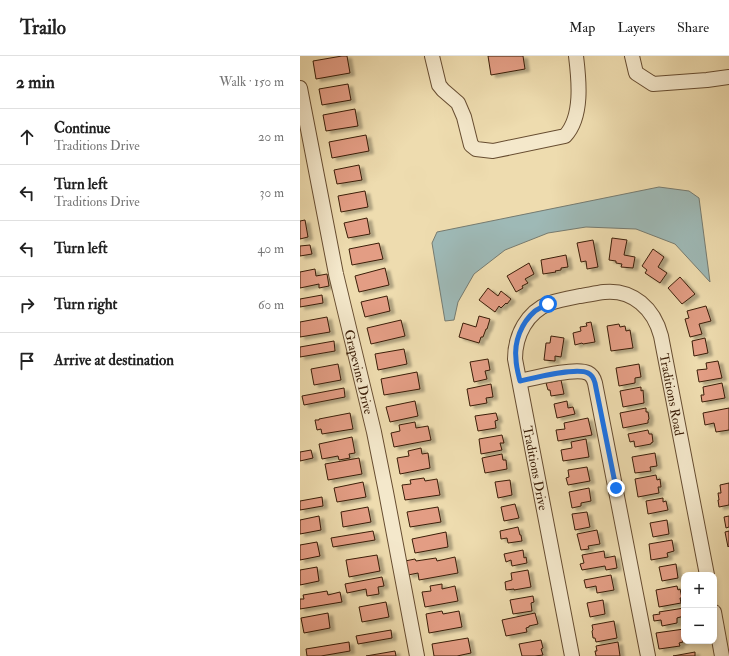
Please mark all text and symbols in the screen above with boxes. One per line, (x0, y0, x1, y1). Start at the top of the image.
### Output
text: Trailo (20, 16, 66, 40)
text: Map (569, 19, 595, 36)
text: Layers (617, 19, 655, 36)
text: Share (677, 19, 709, 36)
text: 2 min (16, 72, 55, 93)
text: Walk · 150 m (219, 74, 284, 90)
text: Continue (54, 119, 110, 138)
icon: ahead (16, 126, 38, 148)
text: 20 m (258, 129, 284, 145)
text: Traditions Drive (54, 138, 140, 154)
text: Turn left (54, 175, 108, 194)
icon: left (16, 182, 38, 204)
text: 30 m (260, 185, 284, 201)
text: Traditions Drive (54, 194, 140, 210)
icon: left (16, 238, 38, 260)
text: Turn left (54, 239, 108, 258)
text: 40 m (258, 241, 284, 257)
icon: right (16, 294, 38, 316)
text: Turn right (54, 295, 117, 314)
route start (539, 295, 557, 313)
text: 60 m (258, 297, 284, 313)
street label: Grapevine Drive (341, 328, 377, 417)
icon: arrive (16, 350, 38, 372)
text: Arrive at destination (54, 351, 174, 370)
street label: Traditions Road (656, 352, 687, 438)
street label: Traditions Drive (519, 425, 551, 512)
route end (607, 479, 625, 497)
map controls (681, 572, 717, 644)
button: + (681, 572, 717, 608)
button: − (681, 608, 717, 644)

